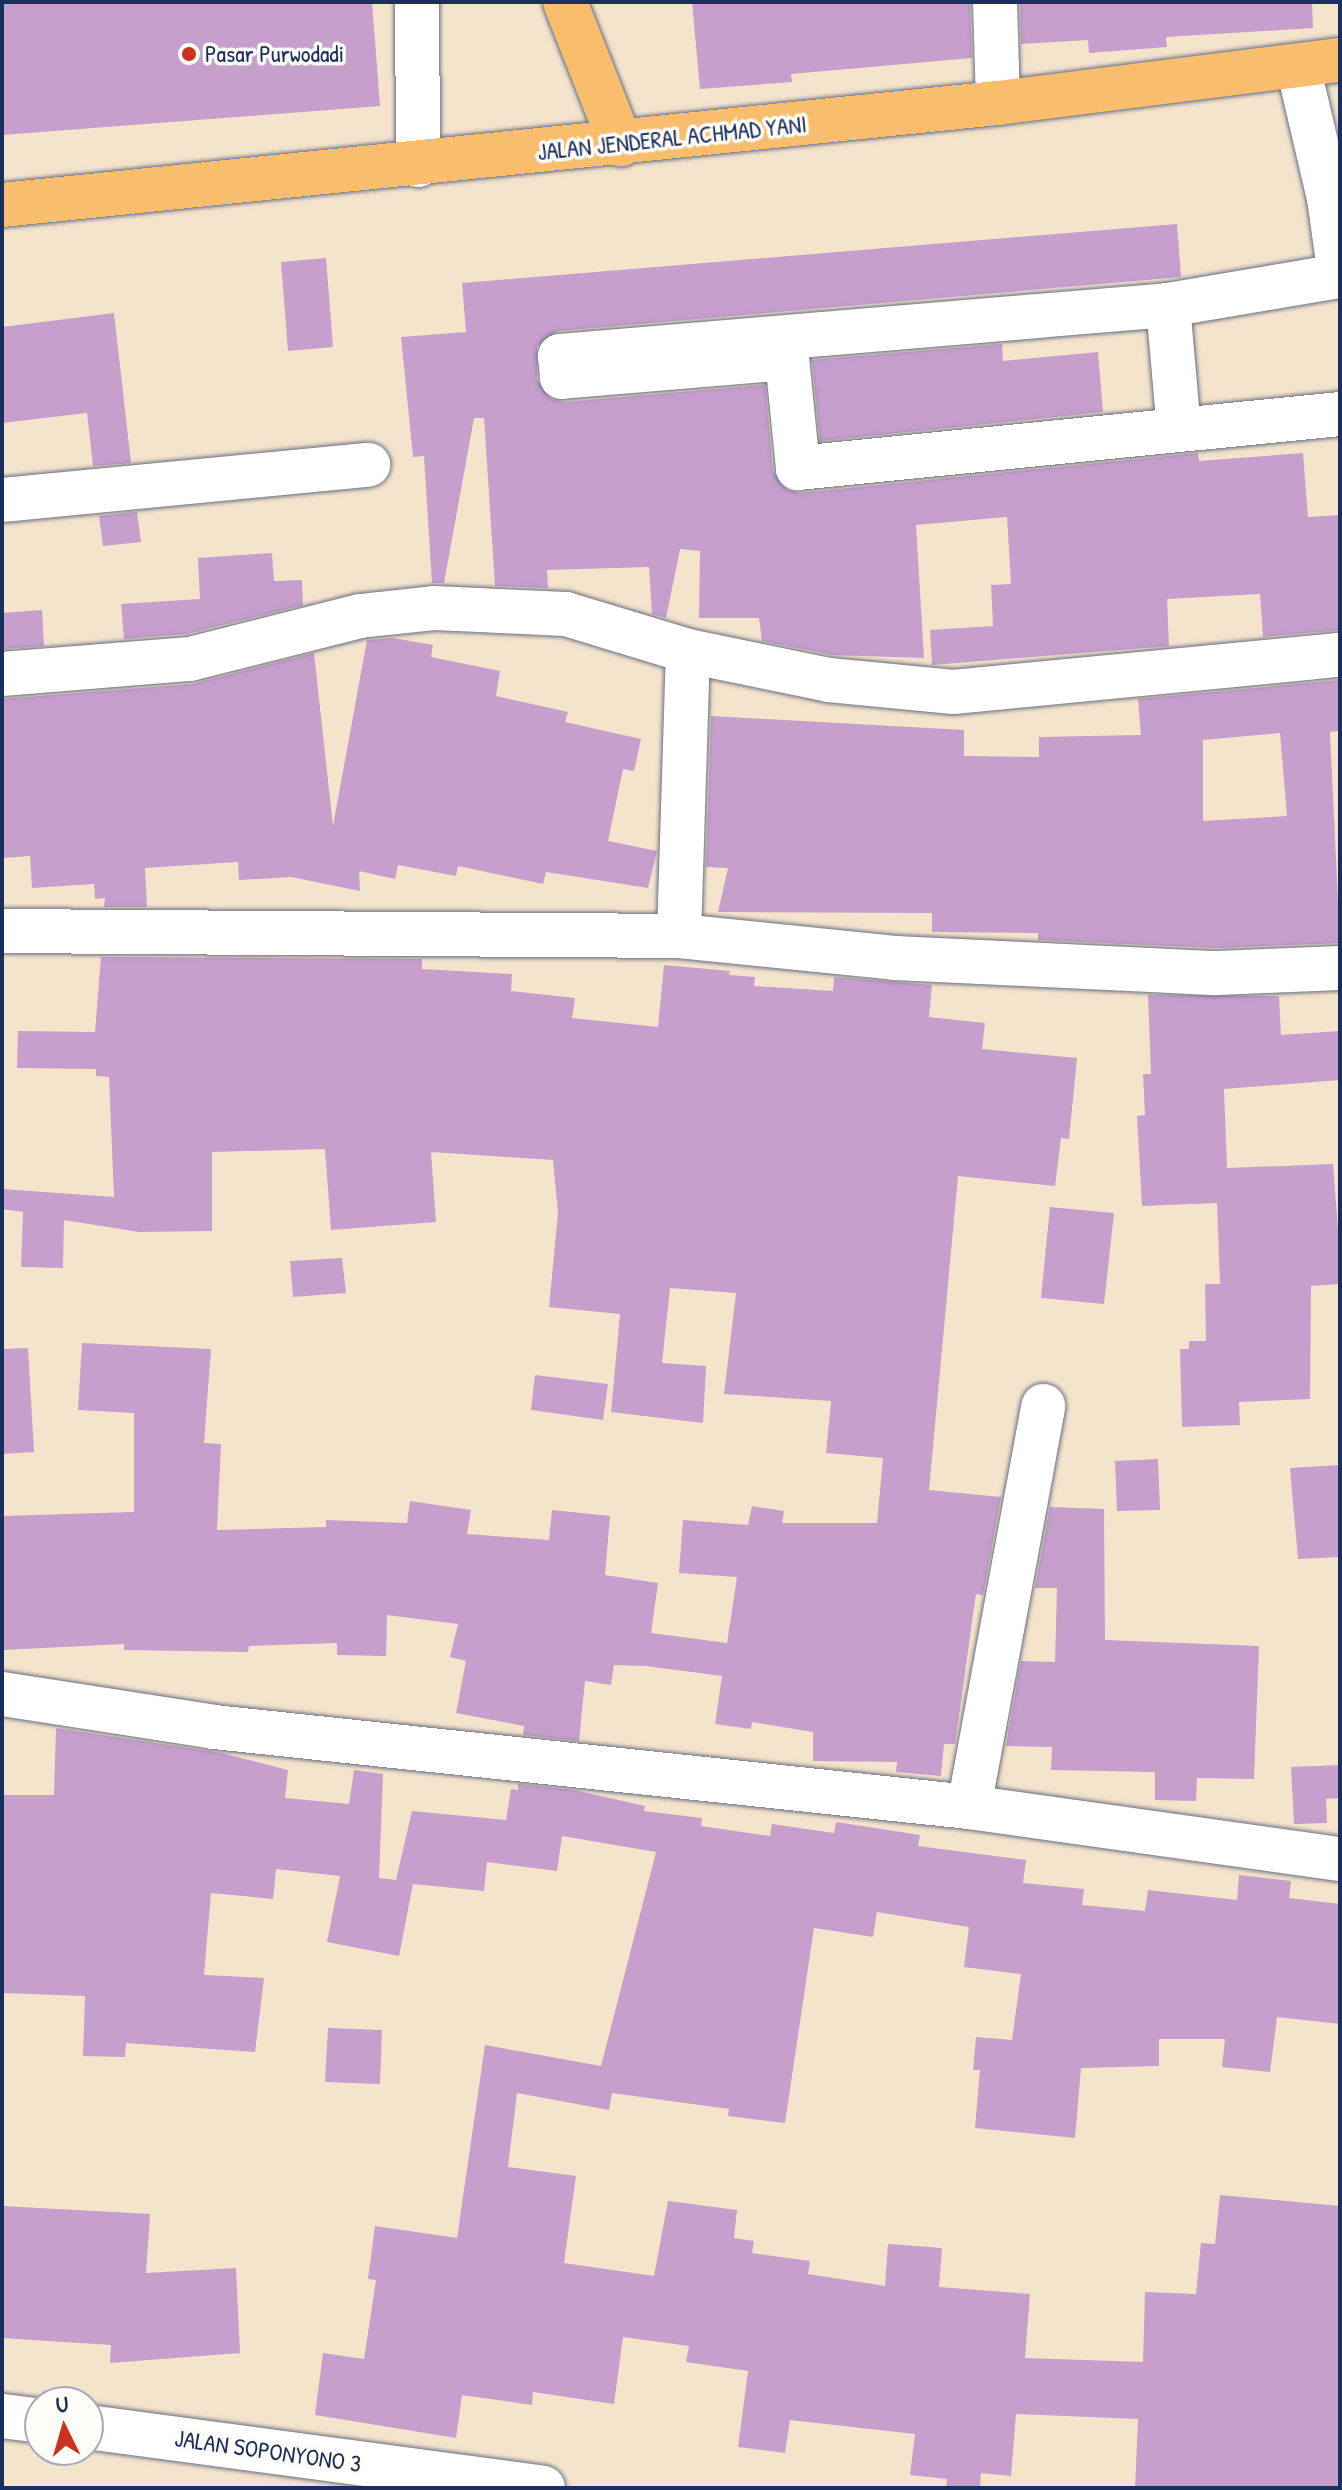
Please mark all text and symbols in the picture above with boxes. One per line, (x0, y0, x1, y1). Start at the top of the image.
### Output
place label: Pasar Purwodadi (205, 40, 344, 68)
marker: Pasar Purwodadi (180, 45, 198, 63)
street label: JALAN JENDERAL ACHMAD YANI (536, 110, 808, 166)
north arrow (24, 2386, 104, 2466)
text: U (55, 2389, 69, 2420)
street label: JALAN SOPONYONO 3 (173, 2424, 363, 2478)

